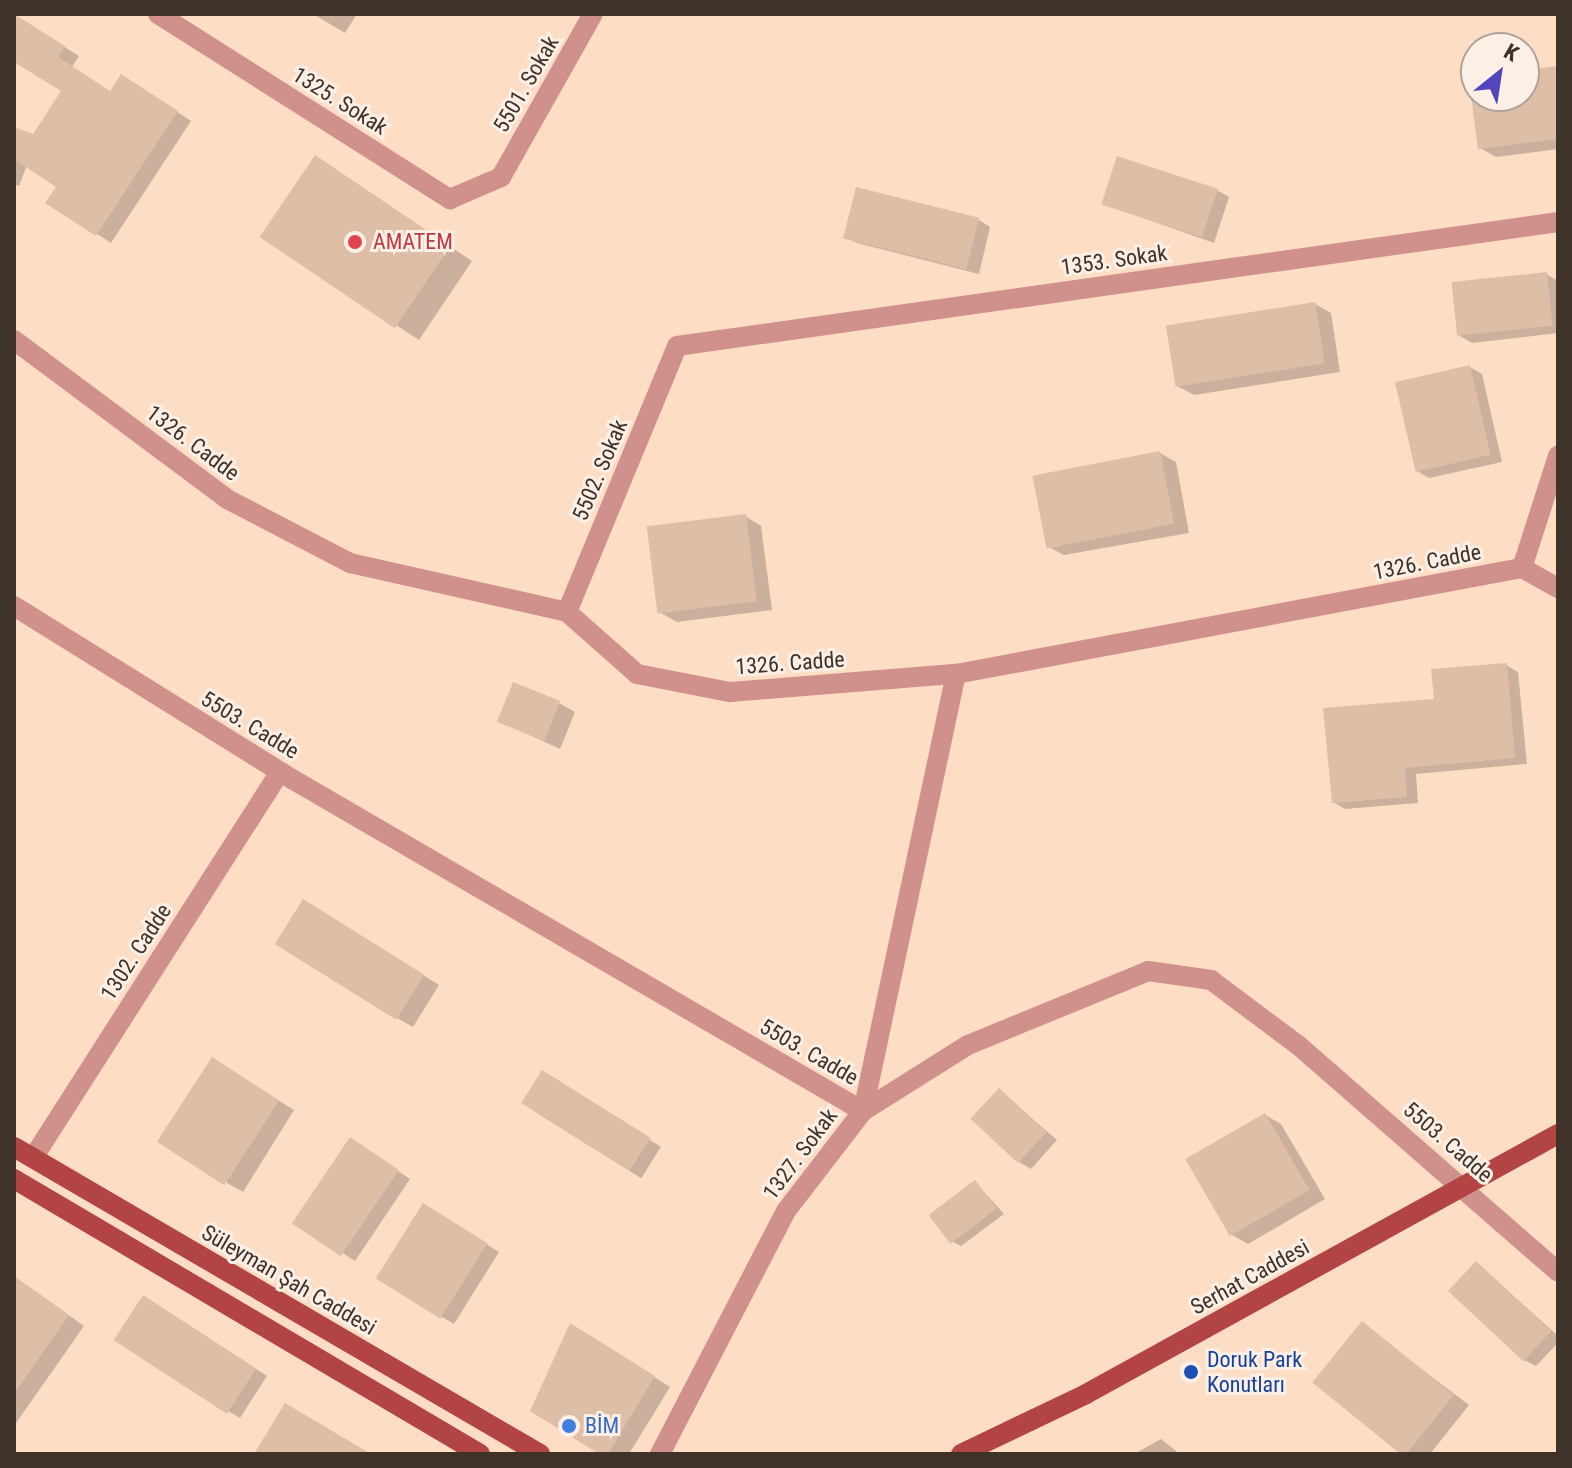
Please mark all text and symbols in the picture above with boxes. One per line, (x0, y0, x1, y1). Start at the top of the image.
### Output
street label: 5501. Sokak (488, 31, 564, 137)
north arrow (1460, 32, 1540, 112)
text: K (1500, 39, 1523, 66)
street label: 1325. Sokak (288, 61, 392, 141)
place label: AMATEM (373, 229, 453, 255)
marker: AMATEM (344, 231, 366, 253)
street label: 1353. Sokak (1059, 239, 1169, 281)
street label: 1326. Cadde (141, 400, 245, 486)
street label: 5502. Sokak (567, 416, 633, 524)
street label: 1326. Cadde (1371, 539, 1483, 585)
street label: 1326. Cadde (734, 646, 846, 680)
street label: 5503. Cadde (196, 686, 304, 764)
street label: 1302. Cadde (95, 899, 177, 1005)
street label: 5503. Cadde (755, 1013, 863, 1091)
street label: 5503. Cadde (1398, 1096, 1498, 1188)
street label: 1327. Sokak (757, 1103, 843, 1205)
street label: Süleyman Şah Caddesi (197, 1219, 381, 1341)
street label: Serhat Caddesi (1186, 1234, 1314, 1320)
place label: Doruk Park Konutları (1207, 1346, 1302, 1398)
marker: Doruk Park Konutları (1182, 1363, 1200, 1381)
place label: BİM (585, 1413, 619, 1439)
marker: BİM (560, 1417, 578, 1435)

